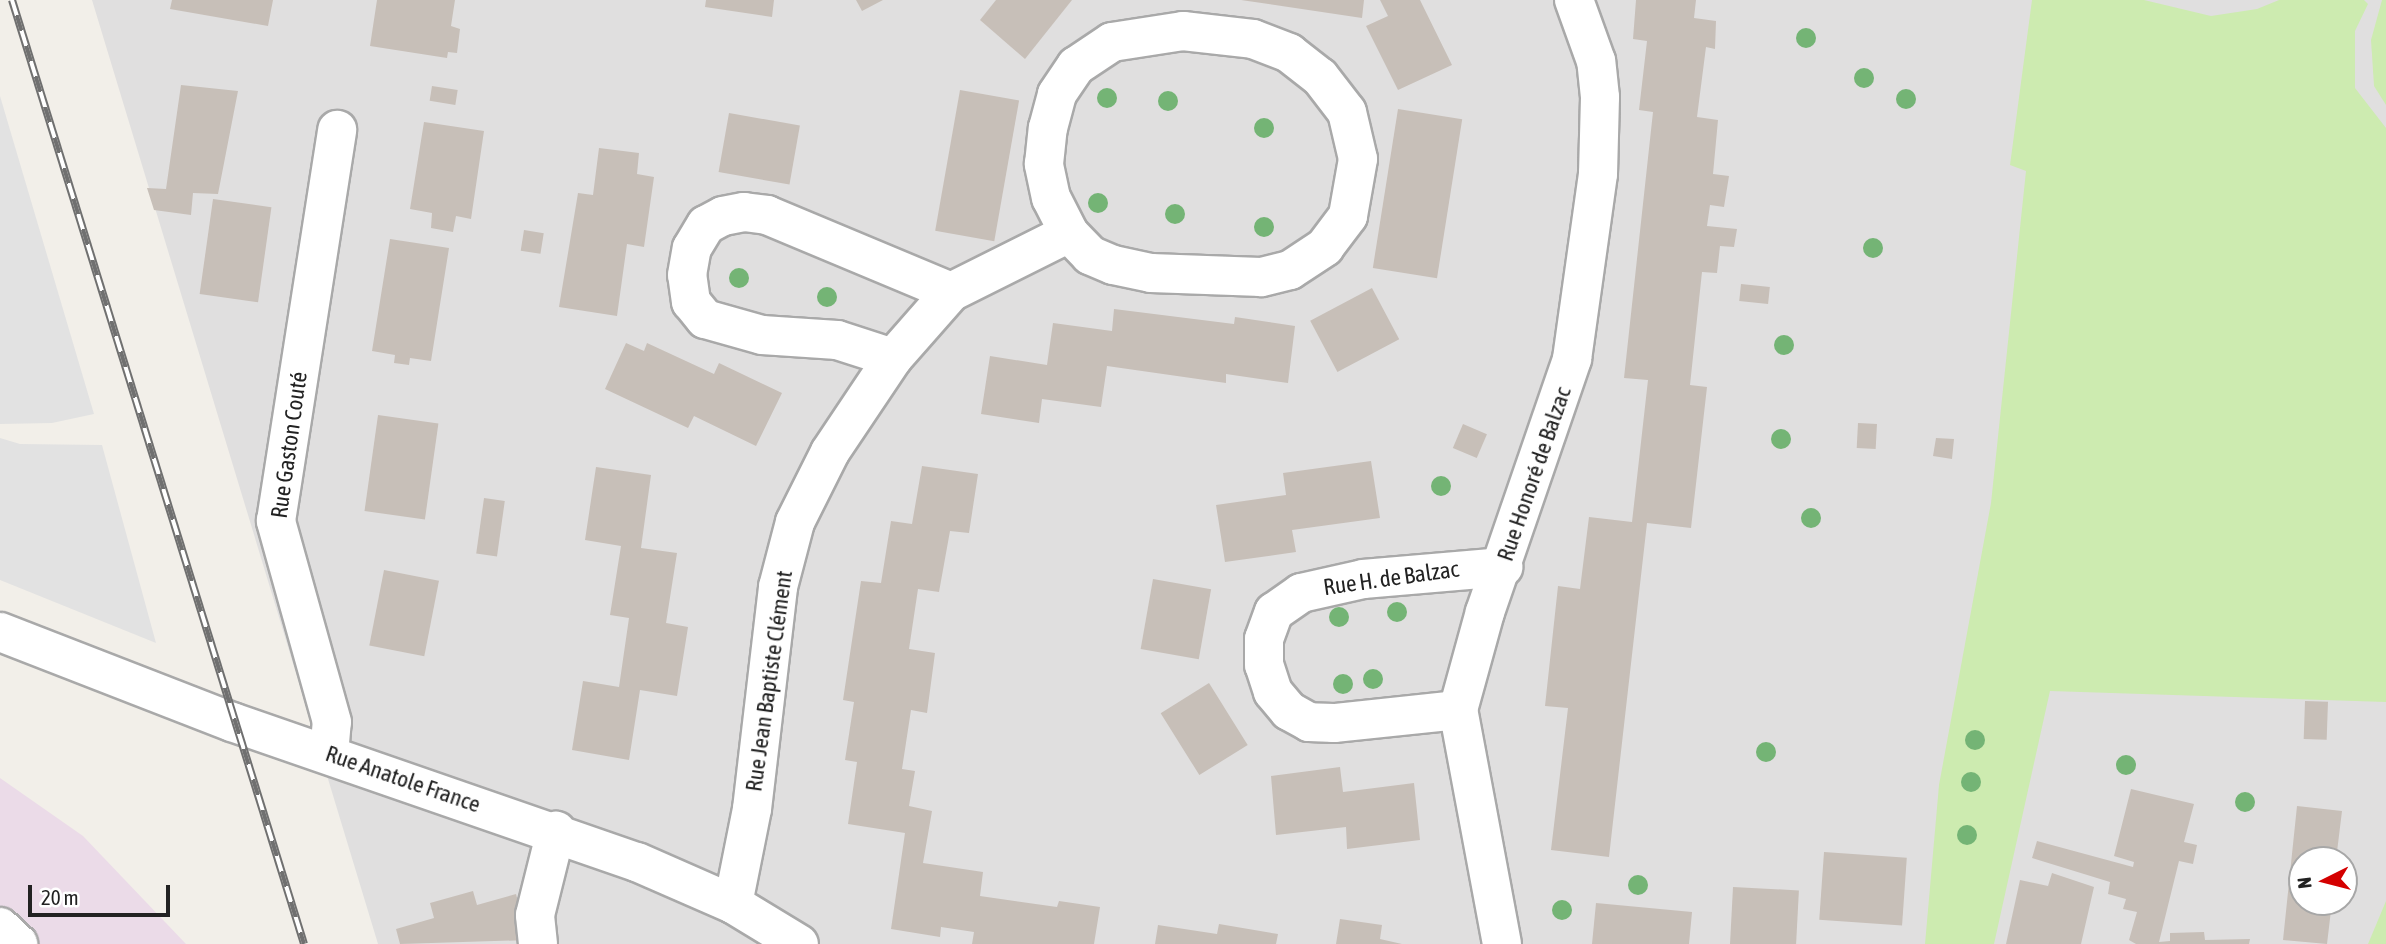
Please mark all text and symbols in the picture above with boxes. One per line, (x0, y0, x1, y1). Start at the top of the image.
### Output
street label: Rue Gaston Couté (265, 370, 313, 520)
street label: Rue Honoré de Balzac (1491, 383, 1577, 565)
street label: Rue H. de Balzac (1322, 555, 1460, 601)
street label: Rue Jean Baptiste Clément (740, 569, 798, 793)
street label: Rue Anatole France (322, 740, 484, 818)
north arrow (2288, 846, 2358, 916)
scale bar (32, 870, 173, 914)
text: N (2293, 876, 2316, 890)
text: 20 m (41, 885, 79, 909)

